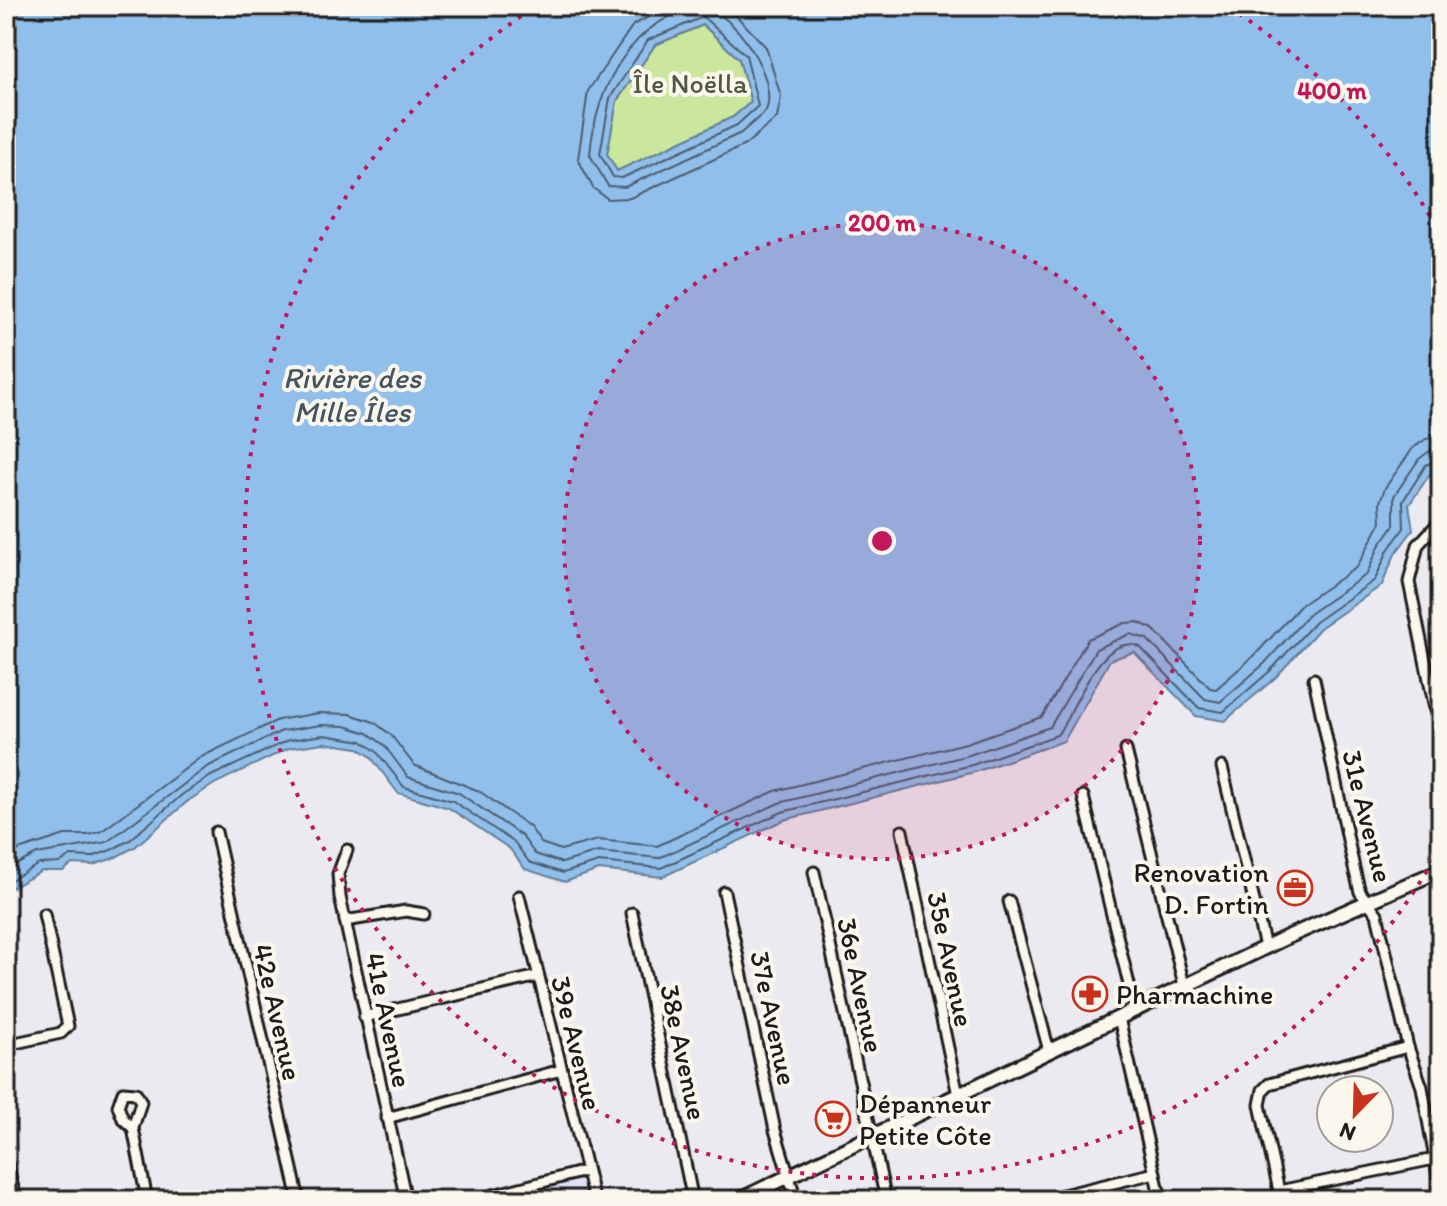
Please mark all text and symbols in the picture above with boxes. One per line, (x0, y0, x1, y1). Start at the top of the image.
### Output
park label: Île Noëlla (633, 66, 748, 100)
text: 400 m (1297, 76, 1368, 105)
text: 200 m (848, 208, 917, 237)
water label: Rivière des Mille Îles (283, 359, 423, 430)
centre of rings (868, 527, 896, 555)
street label: 31e Avenue (1335, 746, 1401, 886)
place label: Renovation D. Fortin (1134, 855, 1269, 921)
office icon: Renovation D. Fortin (1276, 869, 1314, 907)
street label: 35e Avenue (920, 888, 982, 1030)
street label: 36e Avenue (830, 914, 892, 1056)
street label: 42e Avenue (246, 941, 310, 1083)
street label: 37e Avenue (743, 948, 805, 1088)
street label: 41e Avenue (358, 949, 420, 1091)
street label: 39e Avenue (544, 972, 610, 1114)
pharmacy icon: Pharmachine (1071, 975, 1109, 1013)
place label: Pharmachine (1116, 977, 1273, 1011)
street label: 38e Avenue (653, 981, 715, 1123)
north arrow (1315, 1074, 1395, 1154)
place label: Dépanneur Petite Côte (859, 1086, 992, 1152)
supermarket icon: Dépanneur Petite Côte (814, 1100, 852, 1138)
text: N (1335, 1117, 1359, 1147)

